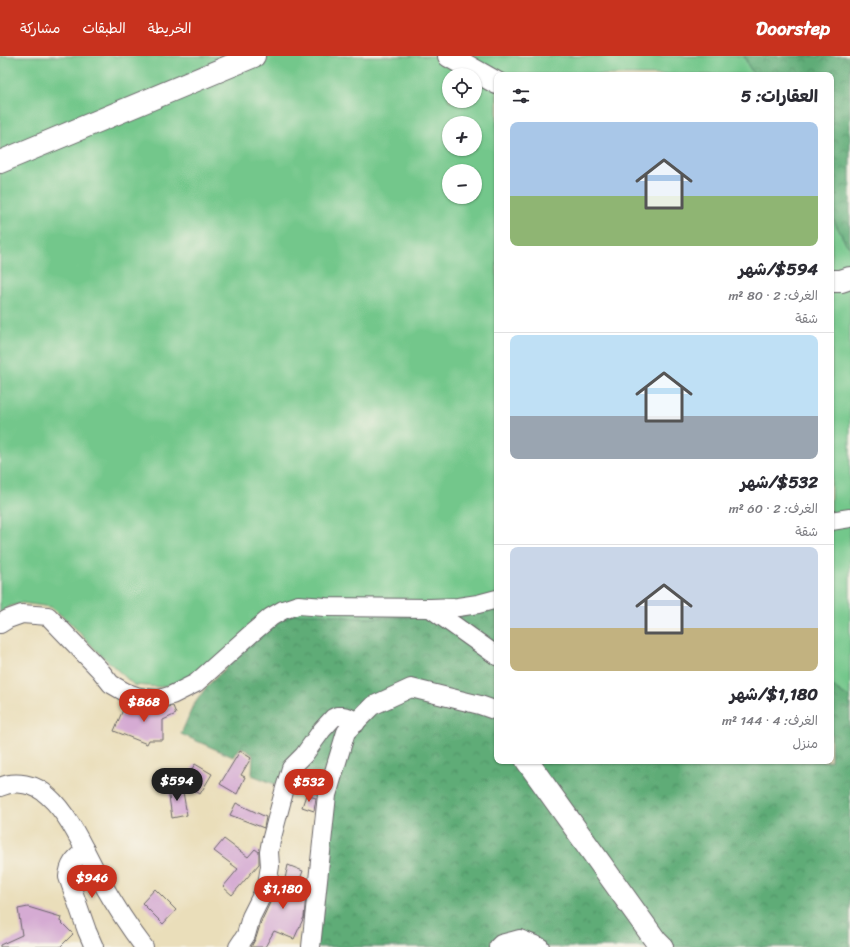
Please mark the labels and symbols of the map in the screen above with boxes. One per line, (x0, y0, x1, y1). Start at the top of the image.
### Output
pin: $868 (120, 689, 168, 723)
pin: $594 (153, 768, 201, 802)
pin: $532 (285, 769, 333, 803)
pin: $946 (68, 865, 116, 899)
pin: $1,180 (250, 876, 316, 910)

